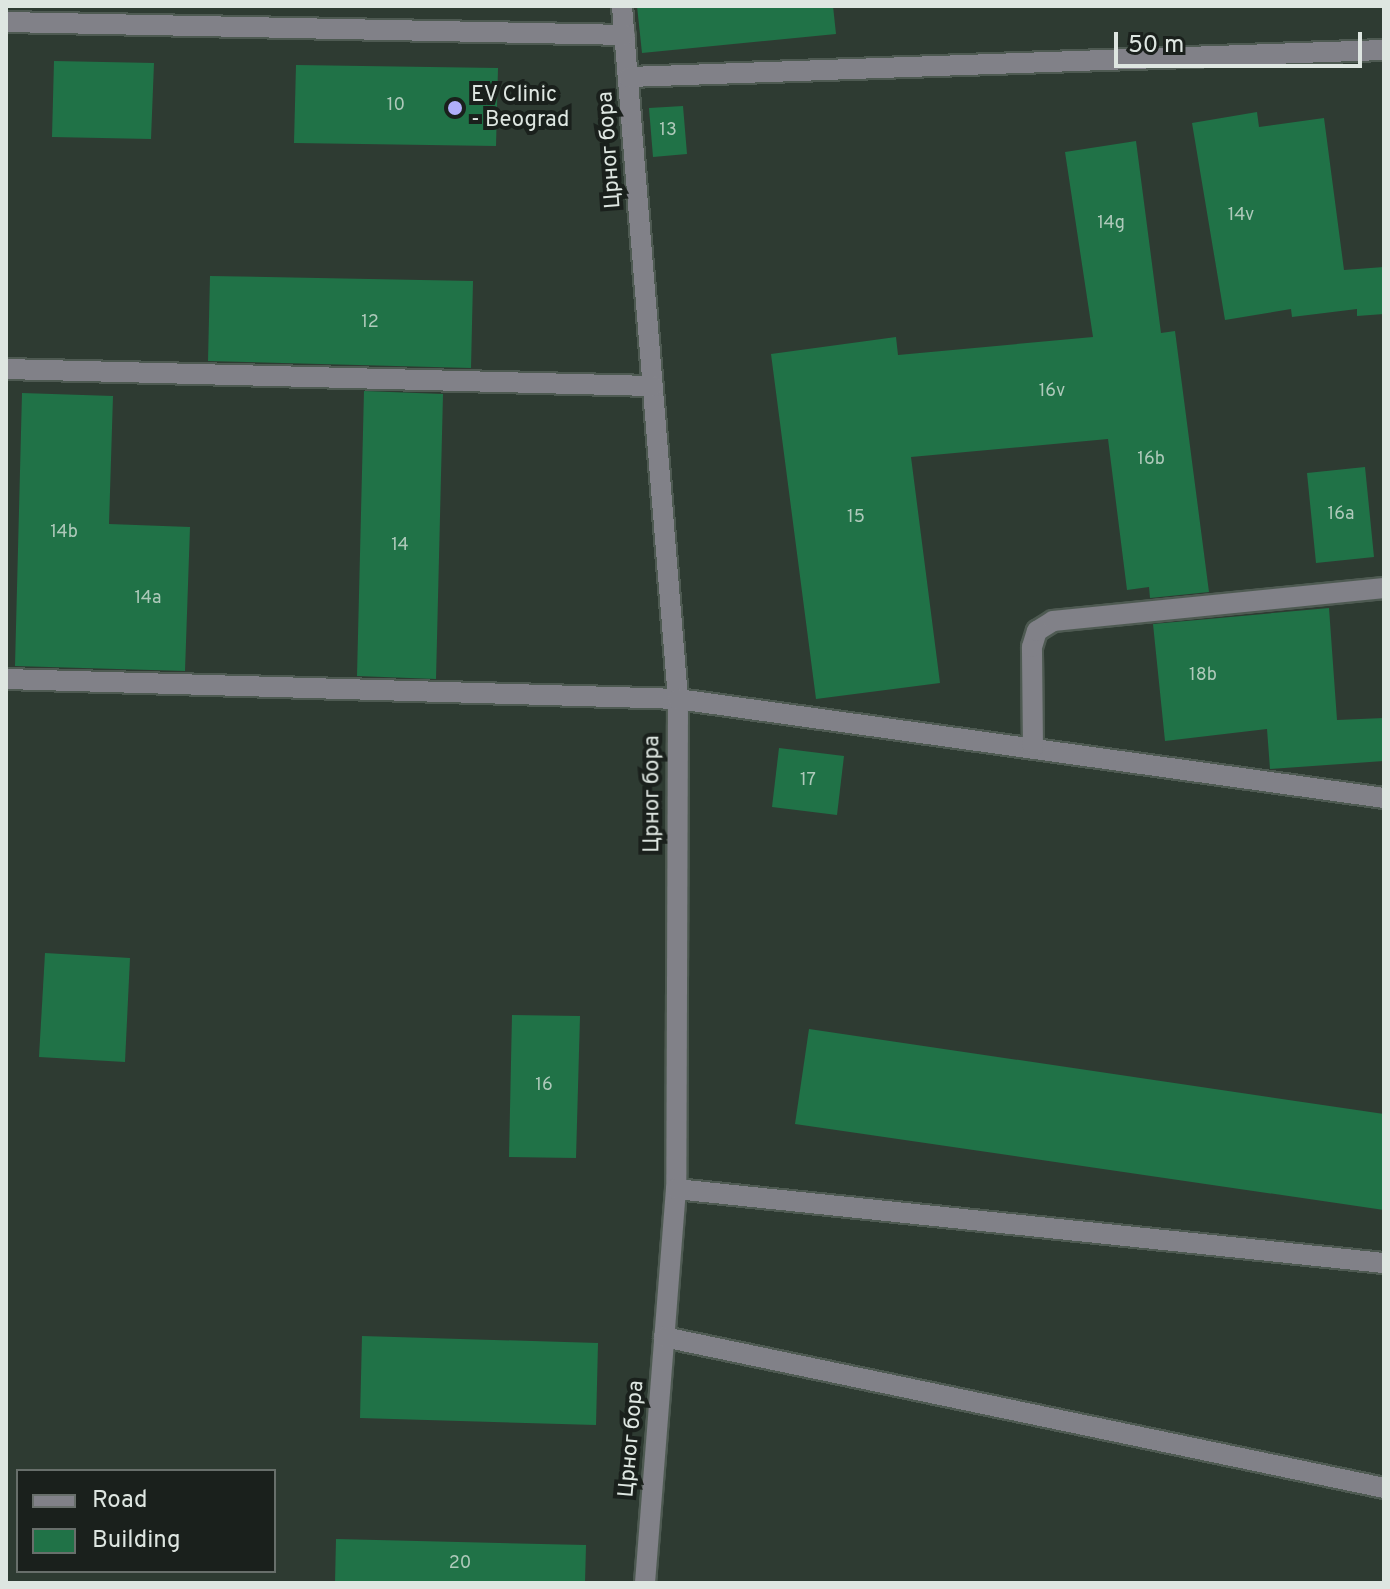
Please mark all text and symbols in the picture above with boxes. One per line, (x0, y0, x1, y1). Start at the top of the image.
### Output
scale bar (1118, 16, 1366, 66)
text: 50 m (1128, 31, 1184, 61)
place label: EV Clinic - Beograd (471, 82, 569, 134)
street label: Црног бора (593, 90, 627, 210)
house number: 10 (387, 95, 405, 117)
marker: EV Clinic - Beograd (446, 99, 464, 117)
house number: 13 (659, 120, 677, 142)
house number: 14v (1228, 205, 1254, 227)
house number: 14g (1097, 213, 1125, 235)
house number: 12 (361, 312, 379, 334)
house number: 16v (1039, 381, 1065, 403)
house number: 16b (1137, 449, 1165, 471)
house number: 16a (1328, 504, 1354, 526)
house number: 15 (847, 507, 865, 529)
house number: 14b (50, 522, 78, 544)
house number: 14 (391, 535, 409, 557)
house number: 14a (135, 588, 161, 610)
house number: 18b (1189, 665, 1217, 687)
street label: Црног бора (640, 735, 666, 853)
house number: 17 (800, 770, 816, 792)
house number: 16 (535, 1075, 553, 1097)
street label: Црног бора (614, 1379, 650, 1499)
legend (16, 1469, 276, 1573)
text: Road (92, 1486, 148, 1516)
text: Building (92, 1526, 181, 1556)
house number: 20 (449, 1553, 471, 1575)

